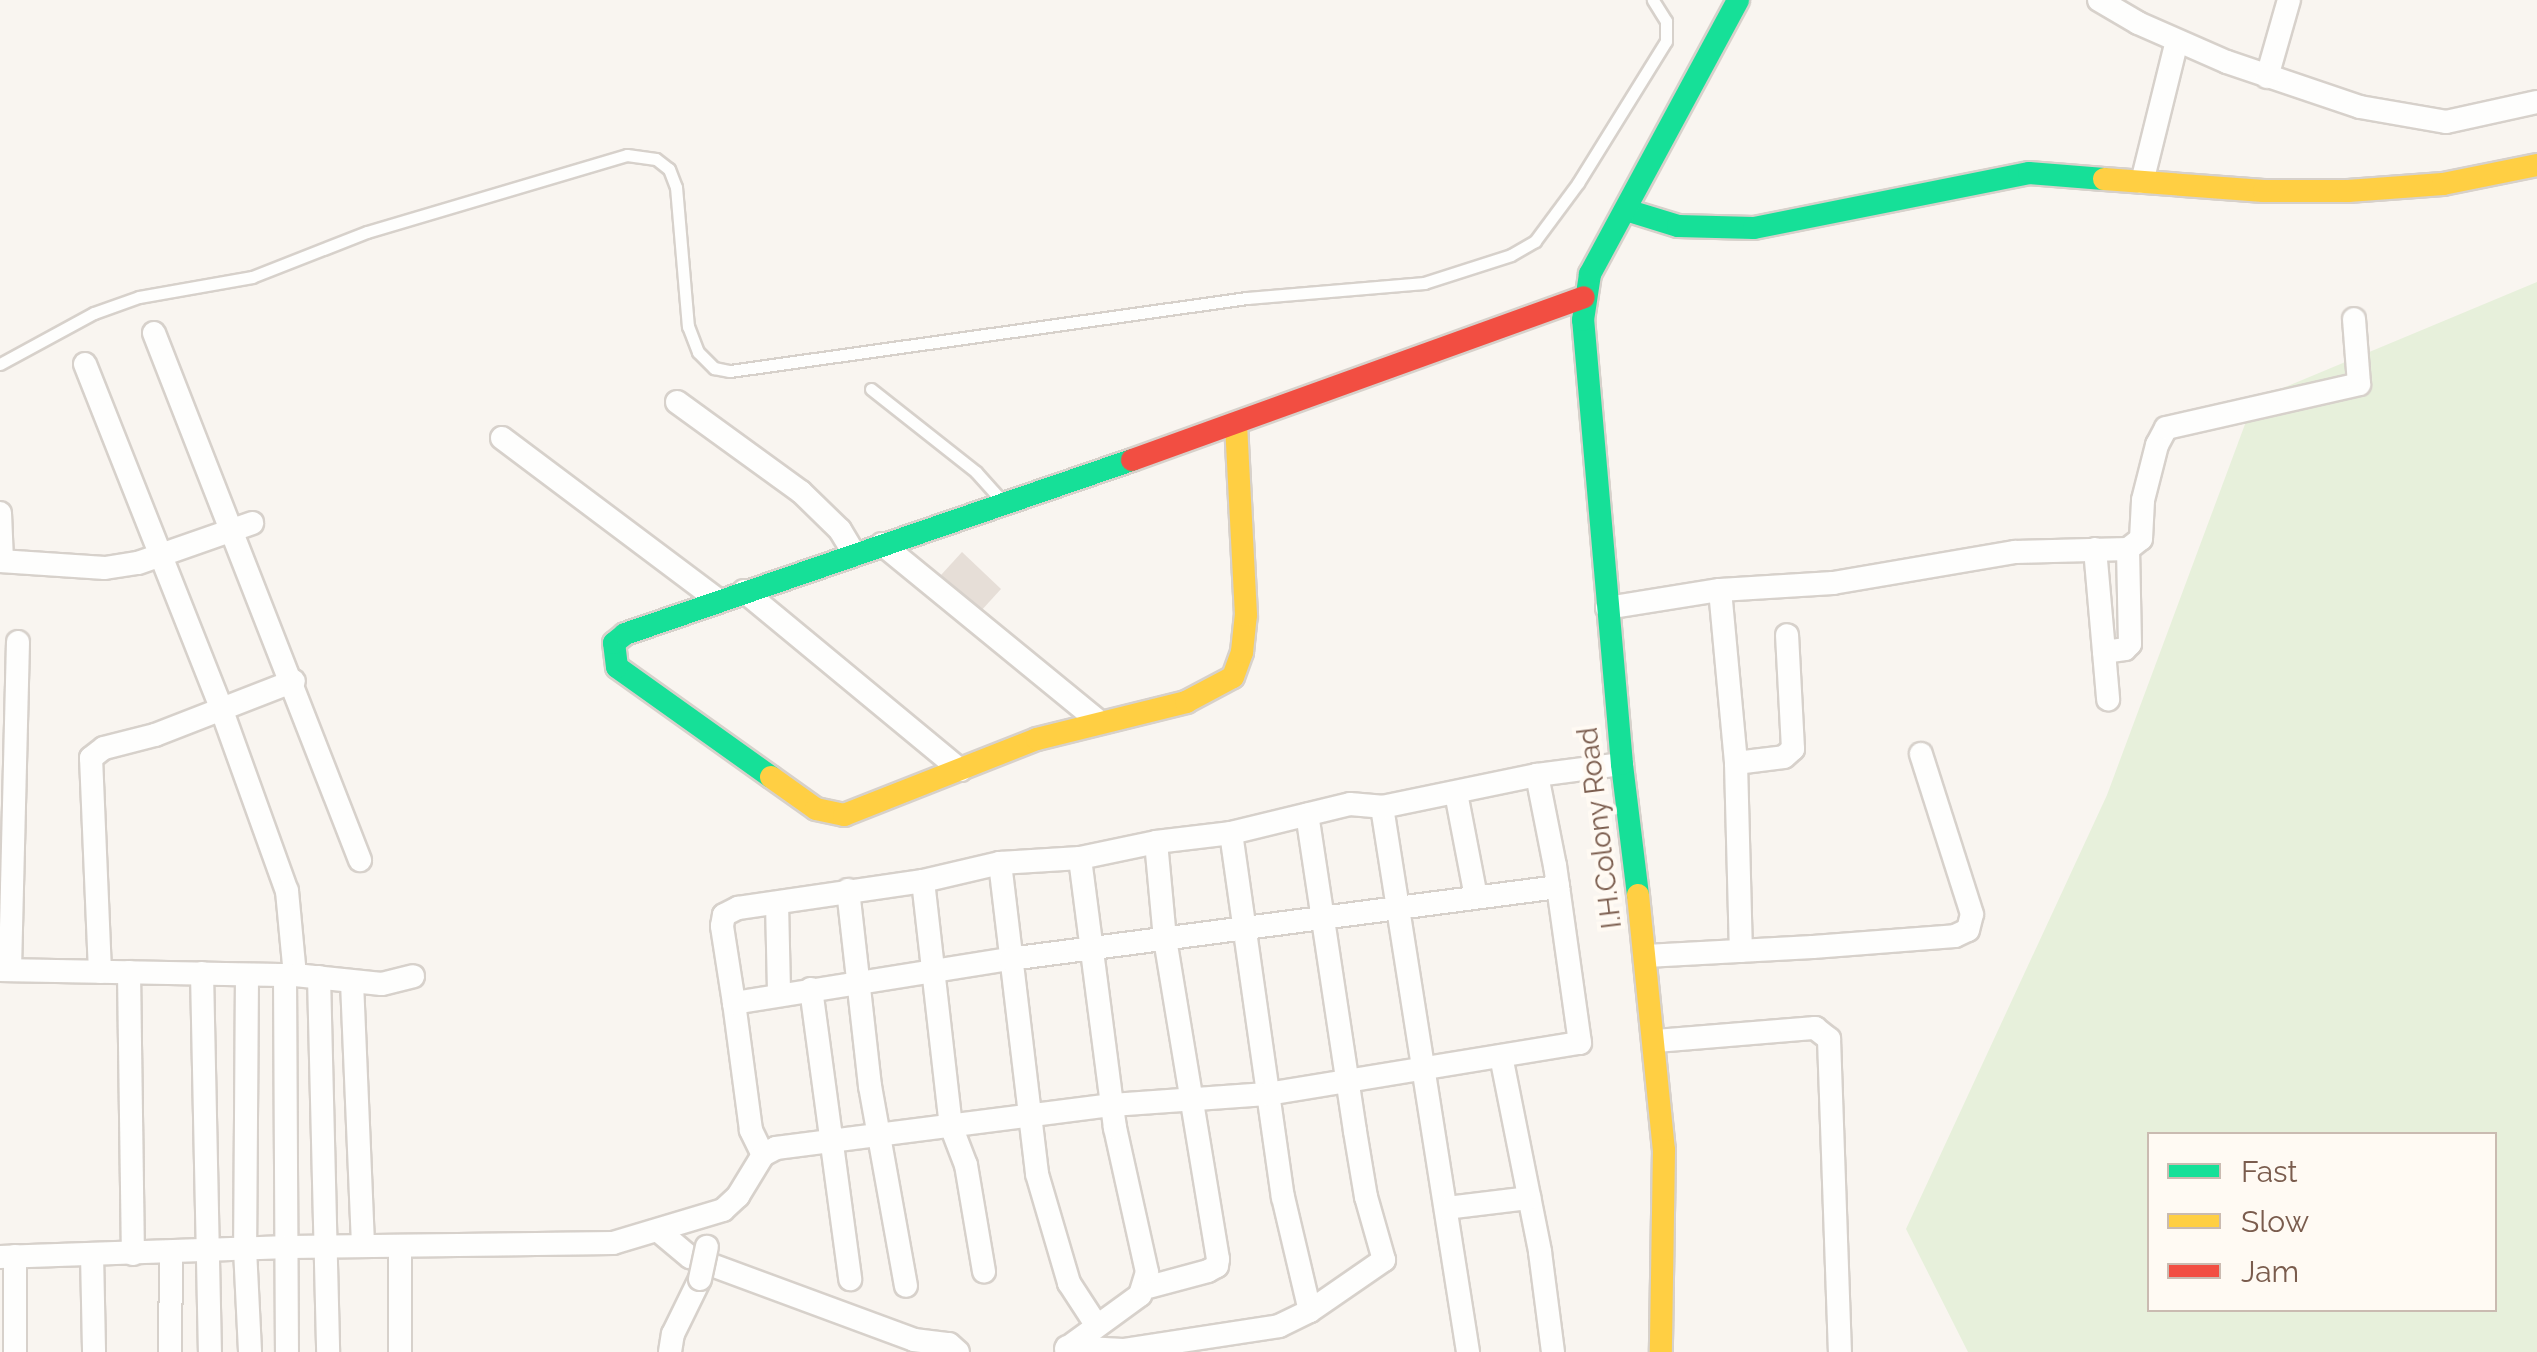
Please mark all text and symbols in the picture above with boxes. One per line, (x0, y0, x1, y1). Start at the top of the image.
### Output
street label: I.H.Colony Road (1571, 725, 1629, 931)
legend (2147, 1132, 2497, 1312)
text: Fast (2241, 1154, 2298, 1189)
text: Slow (2241, 1204, 2309, 1239)
text: Jam (2241, 1254, 2299, 1289)

